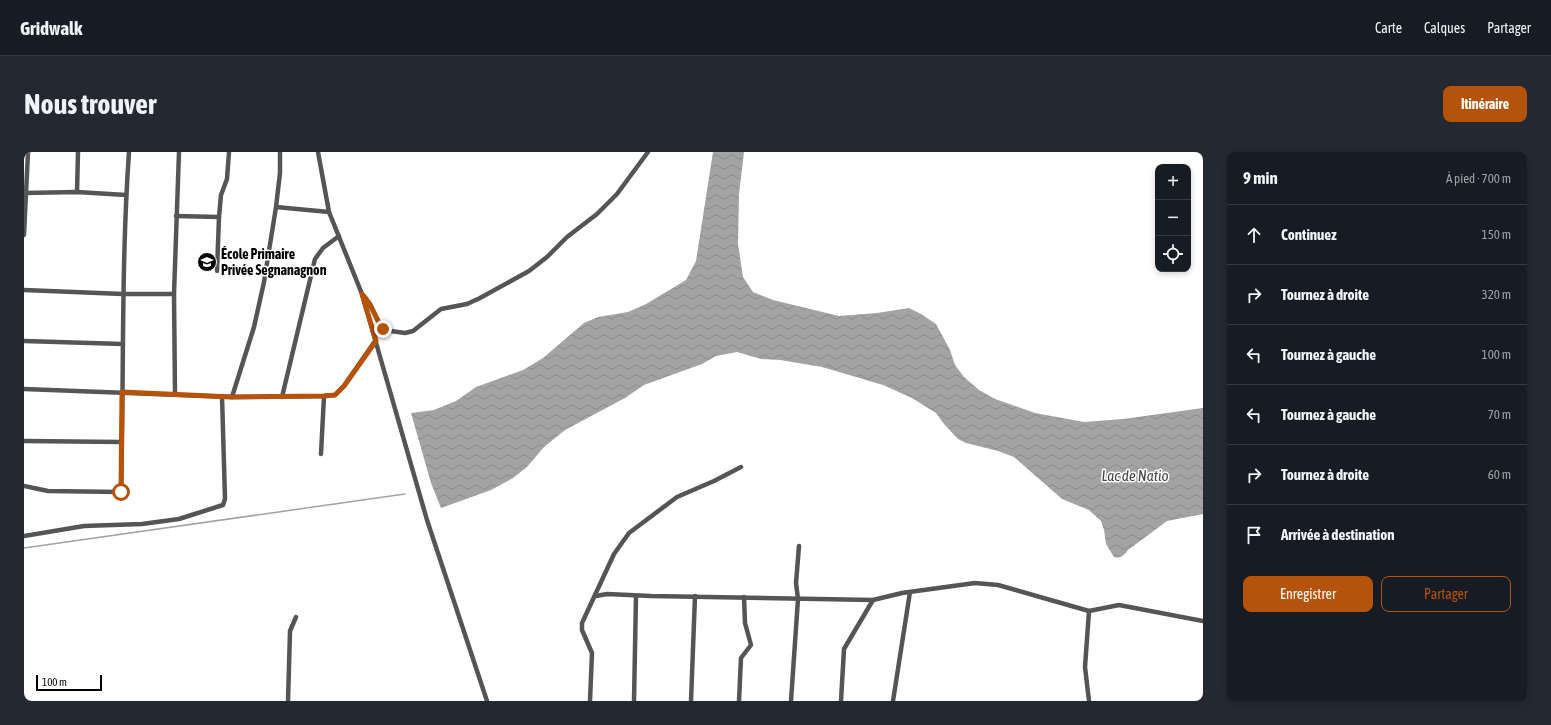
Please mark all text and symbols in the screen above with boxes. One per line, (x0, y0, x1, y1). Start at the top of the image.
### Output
text: Gridwalk (20, 17, 82, 39)
text: Carte (1375, 20, 1402, 36)
text: Calques (1424, 20, 1465, 36)
text: Partager (1487, 20, 1531, 36)
button: Itinéraire (1443, 86, 1527, 122)
text: Nous trouver (24, 88, 156, 120)
map controls (1155, 164, 1191, 272)
button: + (1155, 164, 1191, 200)
text: 9 min (1243, 168, 1278, 188)
text: À pied · 700 m (1446, 171, 1511, 186)
button: − (1155, 200, 1191, 236)
icon: ahead (1243, 224, 1265, 246)
text: Continuez (1281, 226, 1337, 243)
text: 150 m (1482, 227, 1511, 242)
button: locate (1155, 236, 1191, 272)
place label: École Primaire Privée Segnanagnon (221, 246, 327, 278)
school or university icon: École Primaire Privée Segnanagnon (196, 251, 218, 273)
icon: right (1243, 284, 1265, 306)
text: Tournez à droite (1281, 286, 1369, 303)
text: 320 m (1482, 287, 1511, 302)
route end (374, 320, 392, 338)
icon: left (1243, 344, 1265, 366)
text: Tournez à gauche (1281, 346, 1376, 363)
text: 100 m (1482, 347, 1511, 362)
icon: left (1243, 404, 1265, 426)
text: Tournez à gauche (1281, 406, 1376, 423)
text: 70 m (1488, 407, 1511, 422)
icon: right (1243, 464, 1265, 486)
text: Tournez à droite (1281, 466, 1369, 483)
water label: Lac de Natio (1101, 467, 1169, 484)
text: 60 m (1488, 467, 1511, 482)
route start (112, 483, 130, 501)
icon: arrive (1243, 524, 1265, 546)
text: Arrivée à destination (1281, 526, 1395, 543)
button: Enregistrer (1243, 576, 1373, 612)
button: Partager (1381, 576, 1511, 612)
scale bar (36, 673, 102, 692)
text: 100 m (42, 676, 67, 688)

